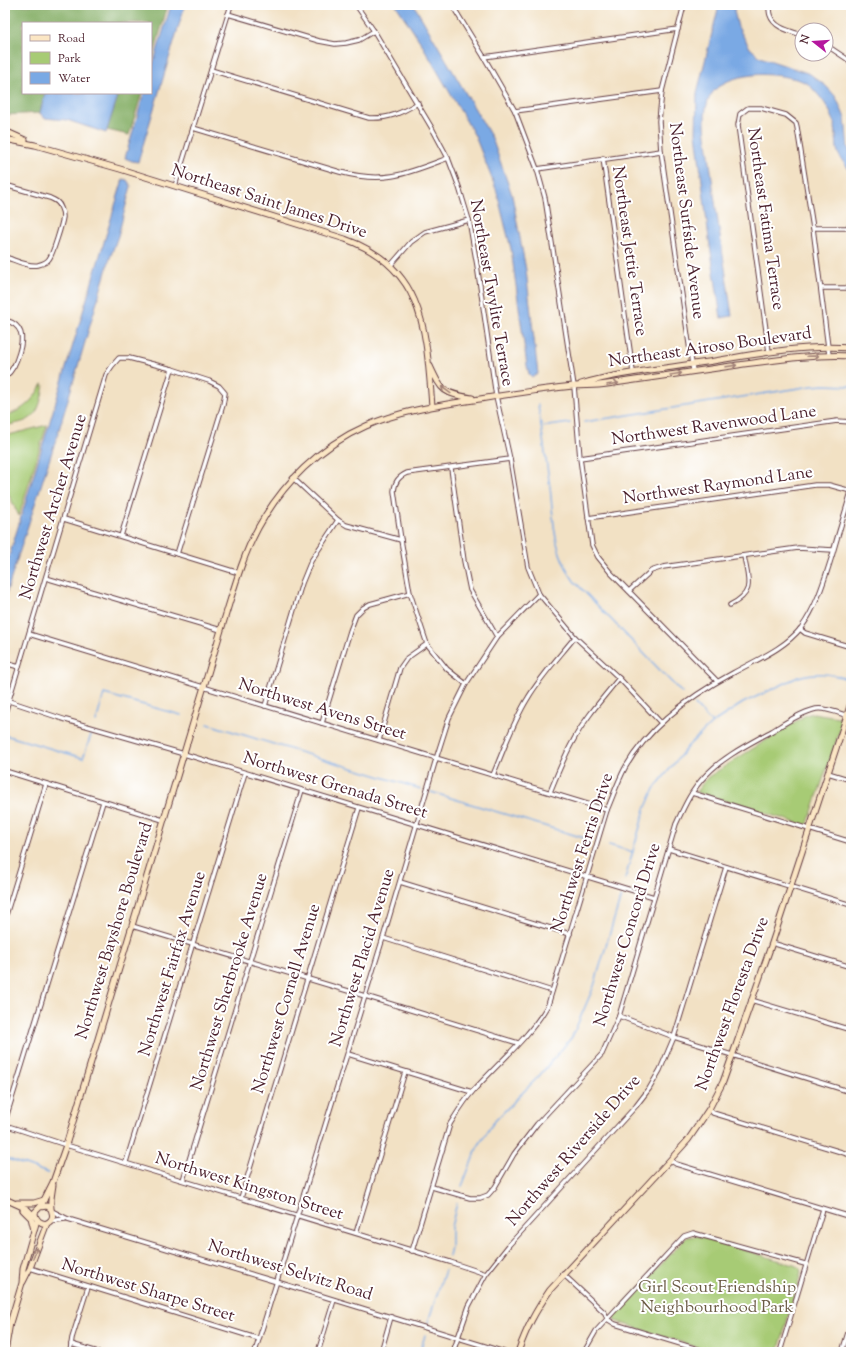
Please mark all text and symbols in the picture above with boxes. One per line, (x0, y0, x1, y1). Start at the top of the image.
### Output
legend (22, 22, 152, 94)
north arrow (794, 22, 834, 62)
text: Road (58, 30, 85, 48)
text: N (796, 33, 814, 47)
text: Park (58, 50, 81, 68)
text: Water (58, 70, 91, 88)
street label: Northeast Surfside Avenue (662, 121, 710, 321)
street label: Northeast Fatima Terrace (740, 126, 790, 312)
street label: Northeast Saint James Drive (168, 159, 370, 245)
street label: Northeast Jettie Terrace (605, 164, 653, 338)
street label: Northeast Twylite Terrace (463, 198, 519, 388)
street label: Northeast Airoso Boulevard (607, 322, 813, 374)
one-way arrow (806, 352, 819, 360)
one-way arrow (725, 362, 738, 370)
one-way arrow (669, 370, 682, 378)
one-way arrow (606, 380, 619, 388)
one-way arrow (440, 386, 451, 394)
street label: Northwest Ravenwood Lane (610, 400, 818, 452)
street label: Northwest Archer Avenue (14, 411, 94, 603)
street label: Northwest Raymond Lane (622, 461, 814, 511)
street label: Northwest Avens Street (235, 673, 409, 747)
street label: Northwest Grenada Street (240, 747, 430, 826)
street label: Northwest Ferris Drive (546, 770, 620, 936)
street label: Northwest Bayshore Boulevard (71, 819, 160, 1043)
street label: Northwest Concord Drive (589, 840, 667, 1030)
street label: Northwest Placid Avenue (324, 866, 402, 1050)
street label: Northwest Fairfax Avenue (133, 868, 213, 1060)
street label: Northwest Sherbrooke Avenue (185, 870, 275, 1094)
street label: Northwest Cornell Avenue (247, 901, 327, 1097)
street label: Northwest Floresta Drive (690, 914, 776, 1094)
street label: Northwest Riverside Drive (501, 1070, 647, 1232)
street label: Northwest Kingston Street (152, 1147, 346, 1227)
street label: Northwest Selvitz Road (205, 1235, 376, 1308)
one-way arrow (32, 1248, 40, 1260)
street label: Northwest Sharpe Street (58, 1253, 238, 1329)
park label: Girl Scout Friendship Neighbourhood Park (638, 1276, 796, 1320)

